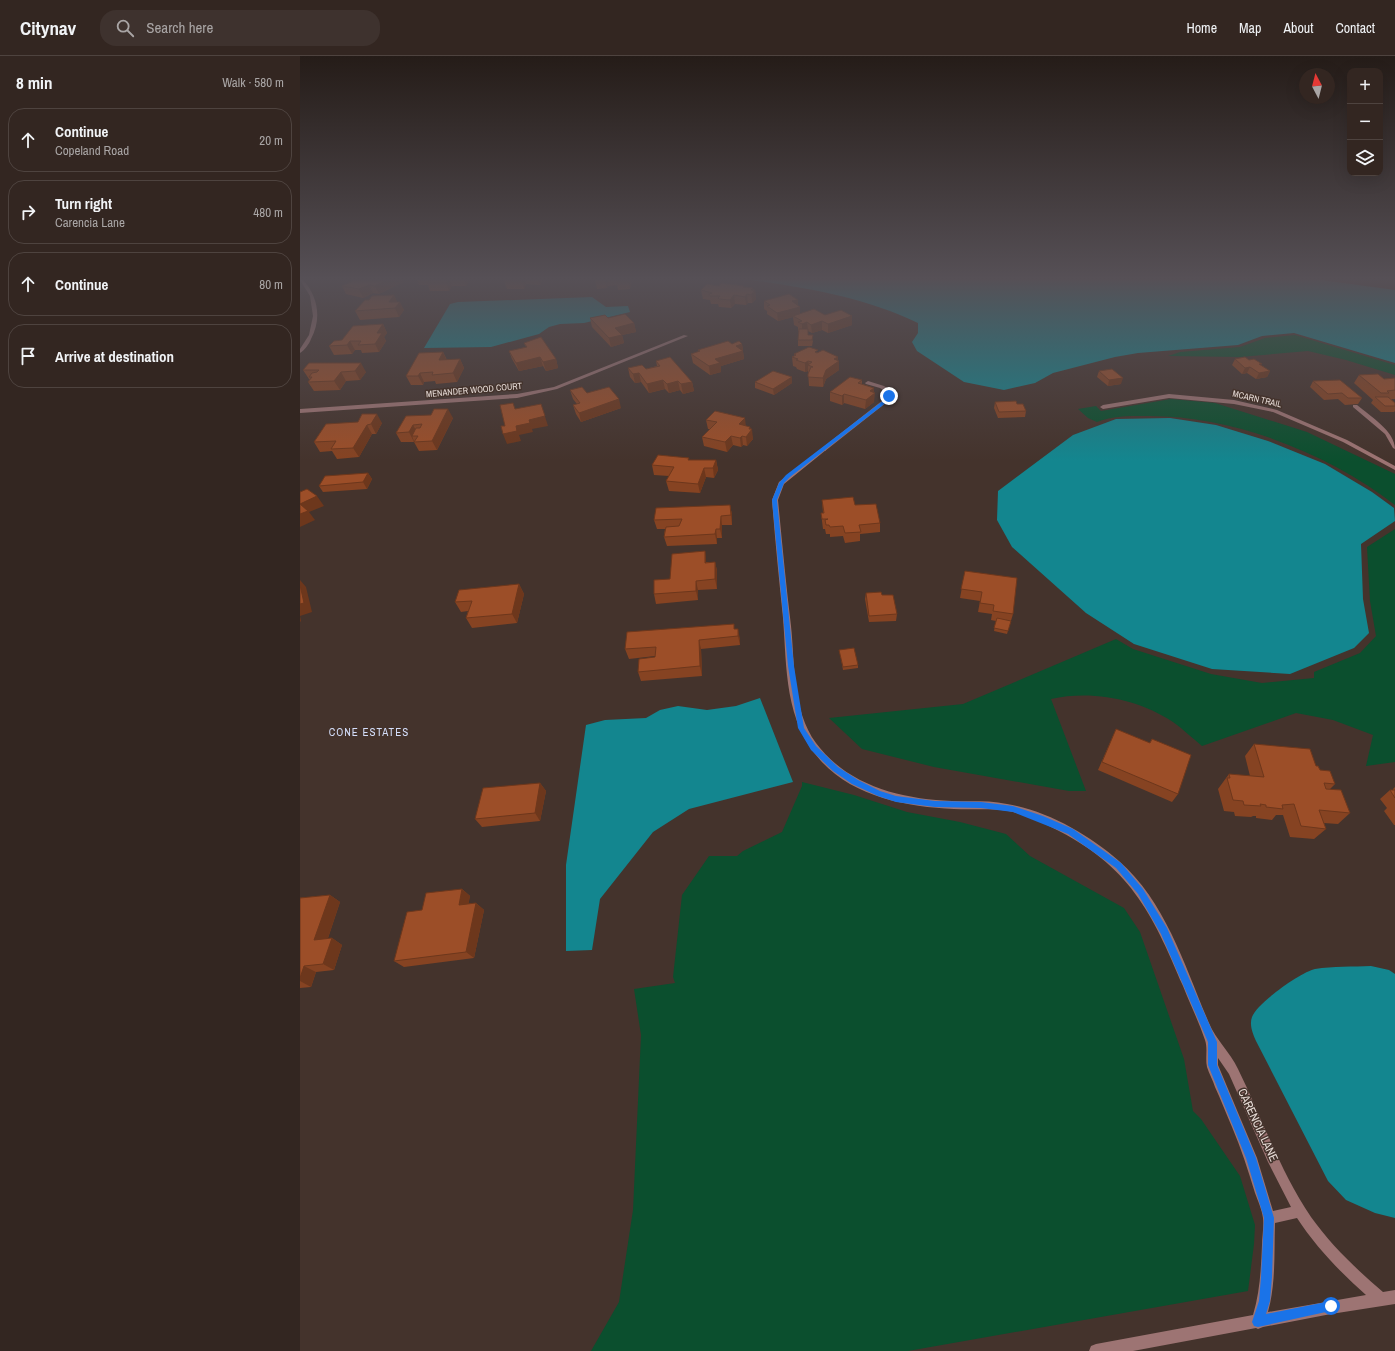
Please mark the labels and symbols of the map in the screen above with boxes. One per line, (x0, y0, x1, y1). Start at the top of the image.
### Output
north arrow (1299, 68, 1335, 104)
street label: MENANDER WOOD COURT (426, 380, 523, 400)
route end (880, 387, 898, 405)
street label: MCARN TRAIL (1231, 388, 1283, 410)
district label: CONE ESTATES (329, 725, 409, 739)
street label: CARENCIA LANE (1234, 1086, 1282, 1164)
route start (1322, 1297, 1340, 1315)

